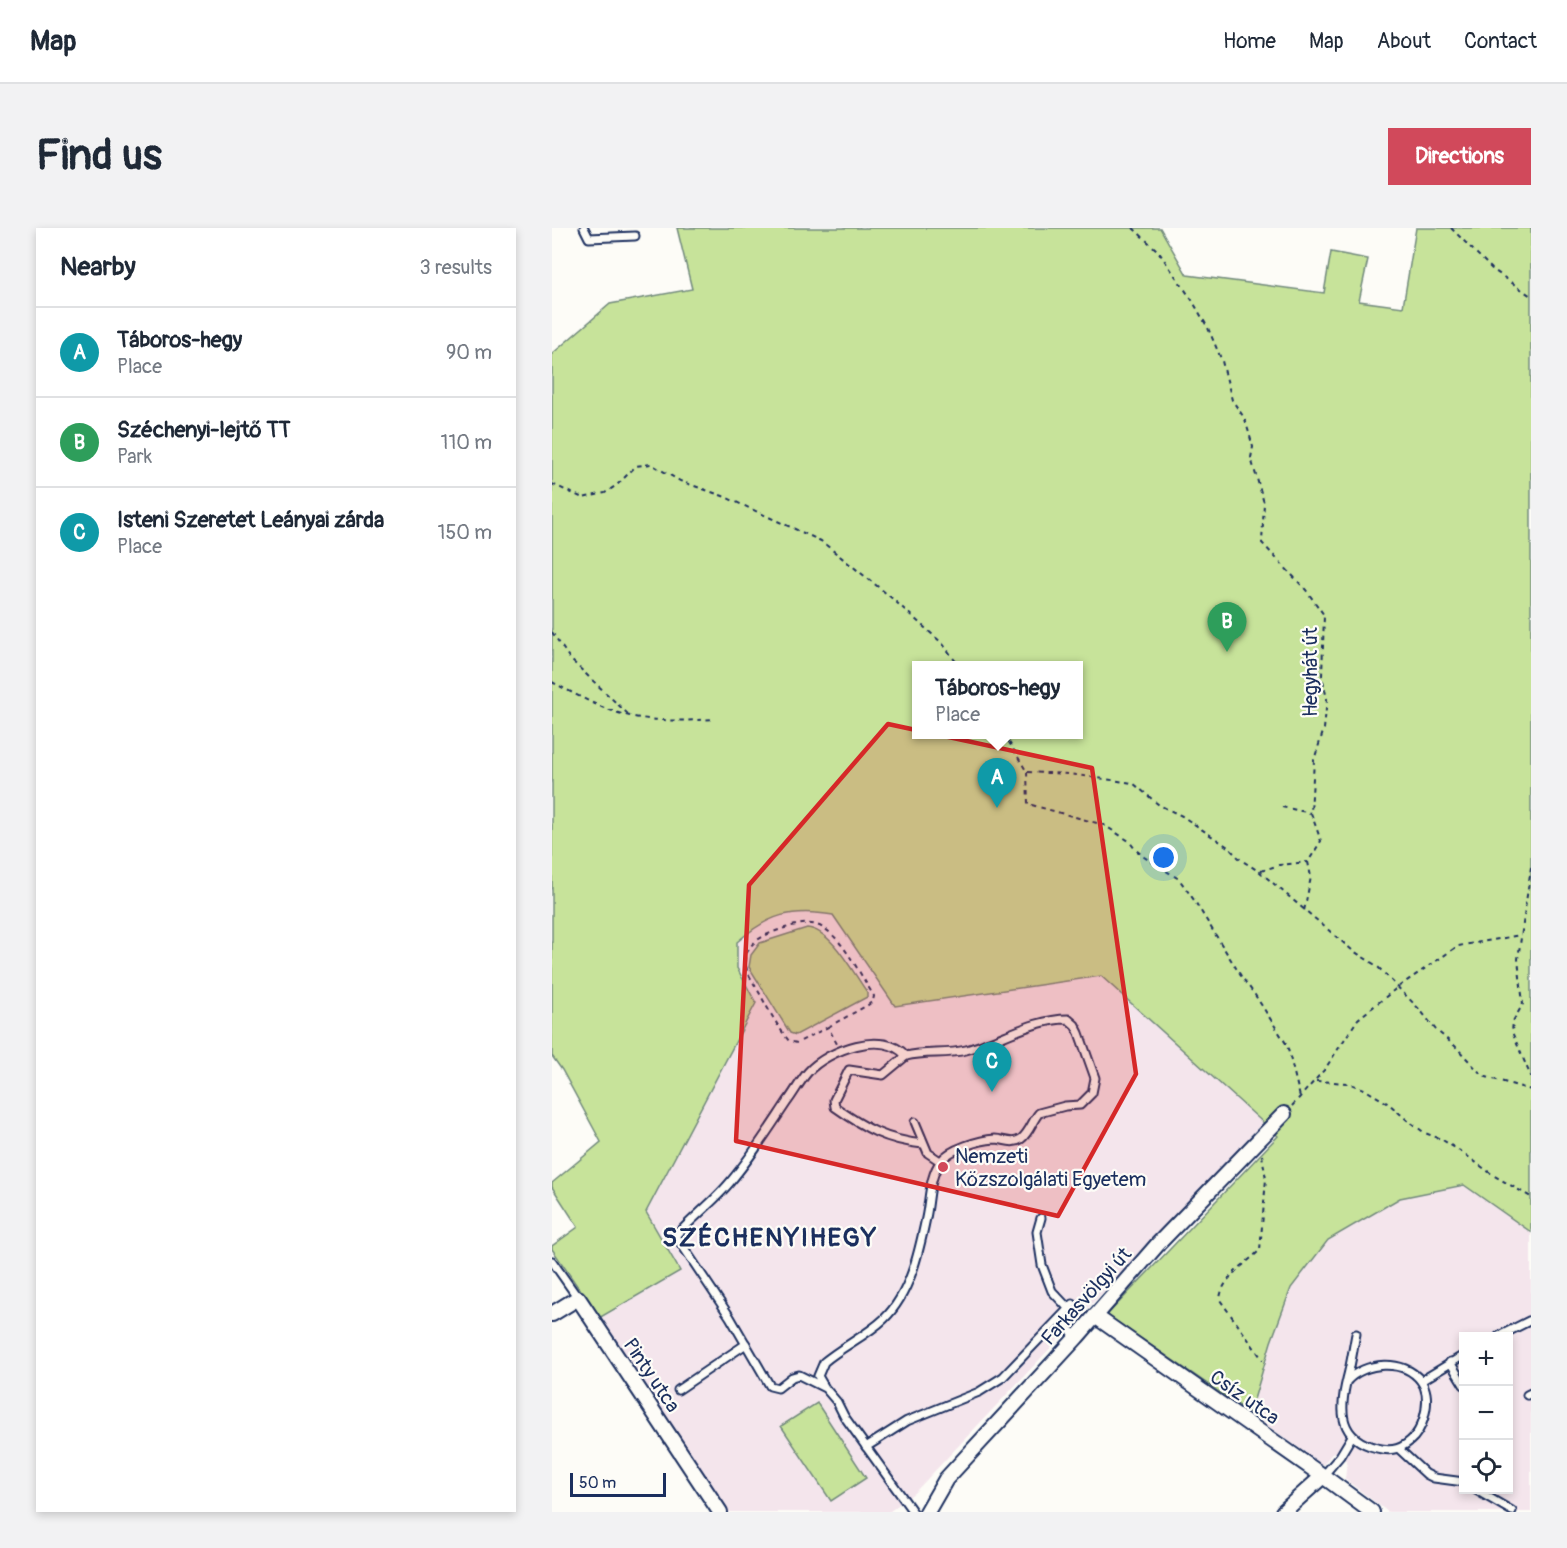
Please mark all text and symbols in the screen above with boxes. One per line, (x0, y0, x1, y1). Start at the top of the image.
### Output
text: Map (30, 24, 76, 59)
text: Home (1223, 28, 1276, 55)
text: Map (1309, 28, 1344, 55)
text: About (1377, 28, 1431, 55)
text: Contact (1464, 28, 1537, 55)
button: Directions (1388, 128, 1531, 185)
text: Find us (36, 130, 162, 182)
text: Nearby (60, 251, 136, 283)
text: 3 results (420, 255, 492, 280)
text: Táboros-hegy (117, 326, 242, 354)
text: A (73, 340, 86, 365)
text: 90 m (446, 340, 492, 365)
text: Place (117, 354, 162, 379)
text: Széchenyi-lejtő TT (117, 416, 291, 444)
text: B (74, 430, 85, 455)
text: 110 m (441, 430, 492, 455)
text: Park (117, 444, 152, 469)
text: Isteni Szeretet Leányai zárda (117, 506, 384, 534)
text: C (73, 520, 86, 545)
text: 150 m (438, 520, 492, 545)
text: Place (117, 534, 162, 559)
pin: B (1208, 602, 1246, 652)
street label: Hegyhát út (1298, 626, 1323, 717)
popup (912, 661, 1083, 739)
text: Táboros-hegy (935, 674, 1060, 702)
text: Place (935, 702, 980, 727)
pin: A (978, 758, 1016, 808)
your location (1149, 843, 1178, 872)
pin: C (972, 1042, 1012, 1092)
place label: Nemzeti Közszolgálati Egyetem (955, 1144, 1146, 1192)
marker: Nemzeti Közszolgálati Egyetem (936, 1160, 950, 1174)
district label: SZÉCHENYIHEGY (662, 1222, 878, 1254)
street label: Farkasvölgyi út (1036, 1241, 1138, 1351)
map controls (1459, 1332, 1513, 1494)
button: + (1459, 1332, 1513, 1386)
street label: Pinty utca (618, 1333, 685, 1417)
street label: Csíz utca (1205, 1364, 1284, 1430)
button: − (1459, 1386, 1513, 1440)
button: locate (1459, 1440, 1513, 1494)
scale bar (570, 1470, 666, 1498)
text: 50 m (579, 1473, 616, 1493)

